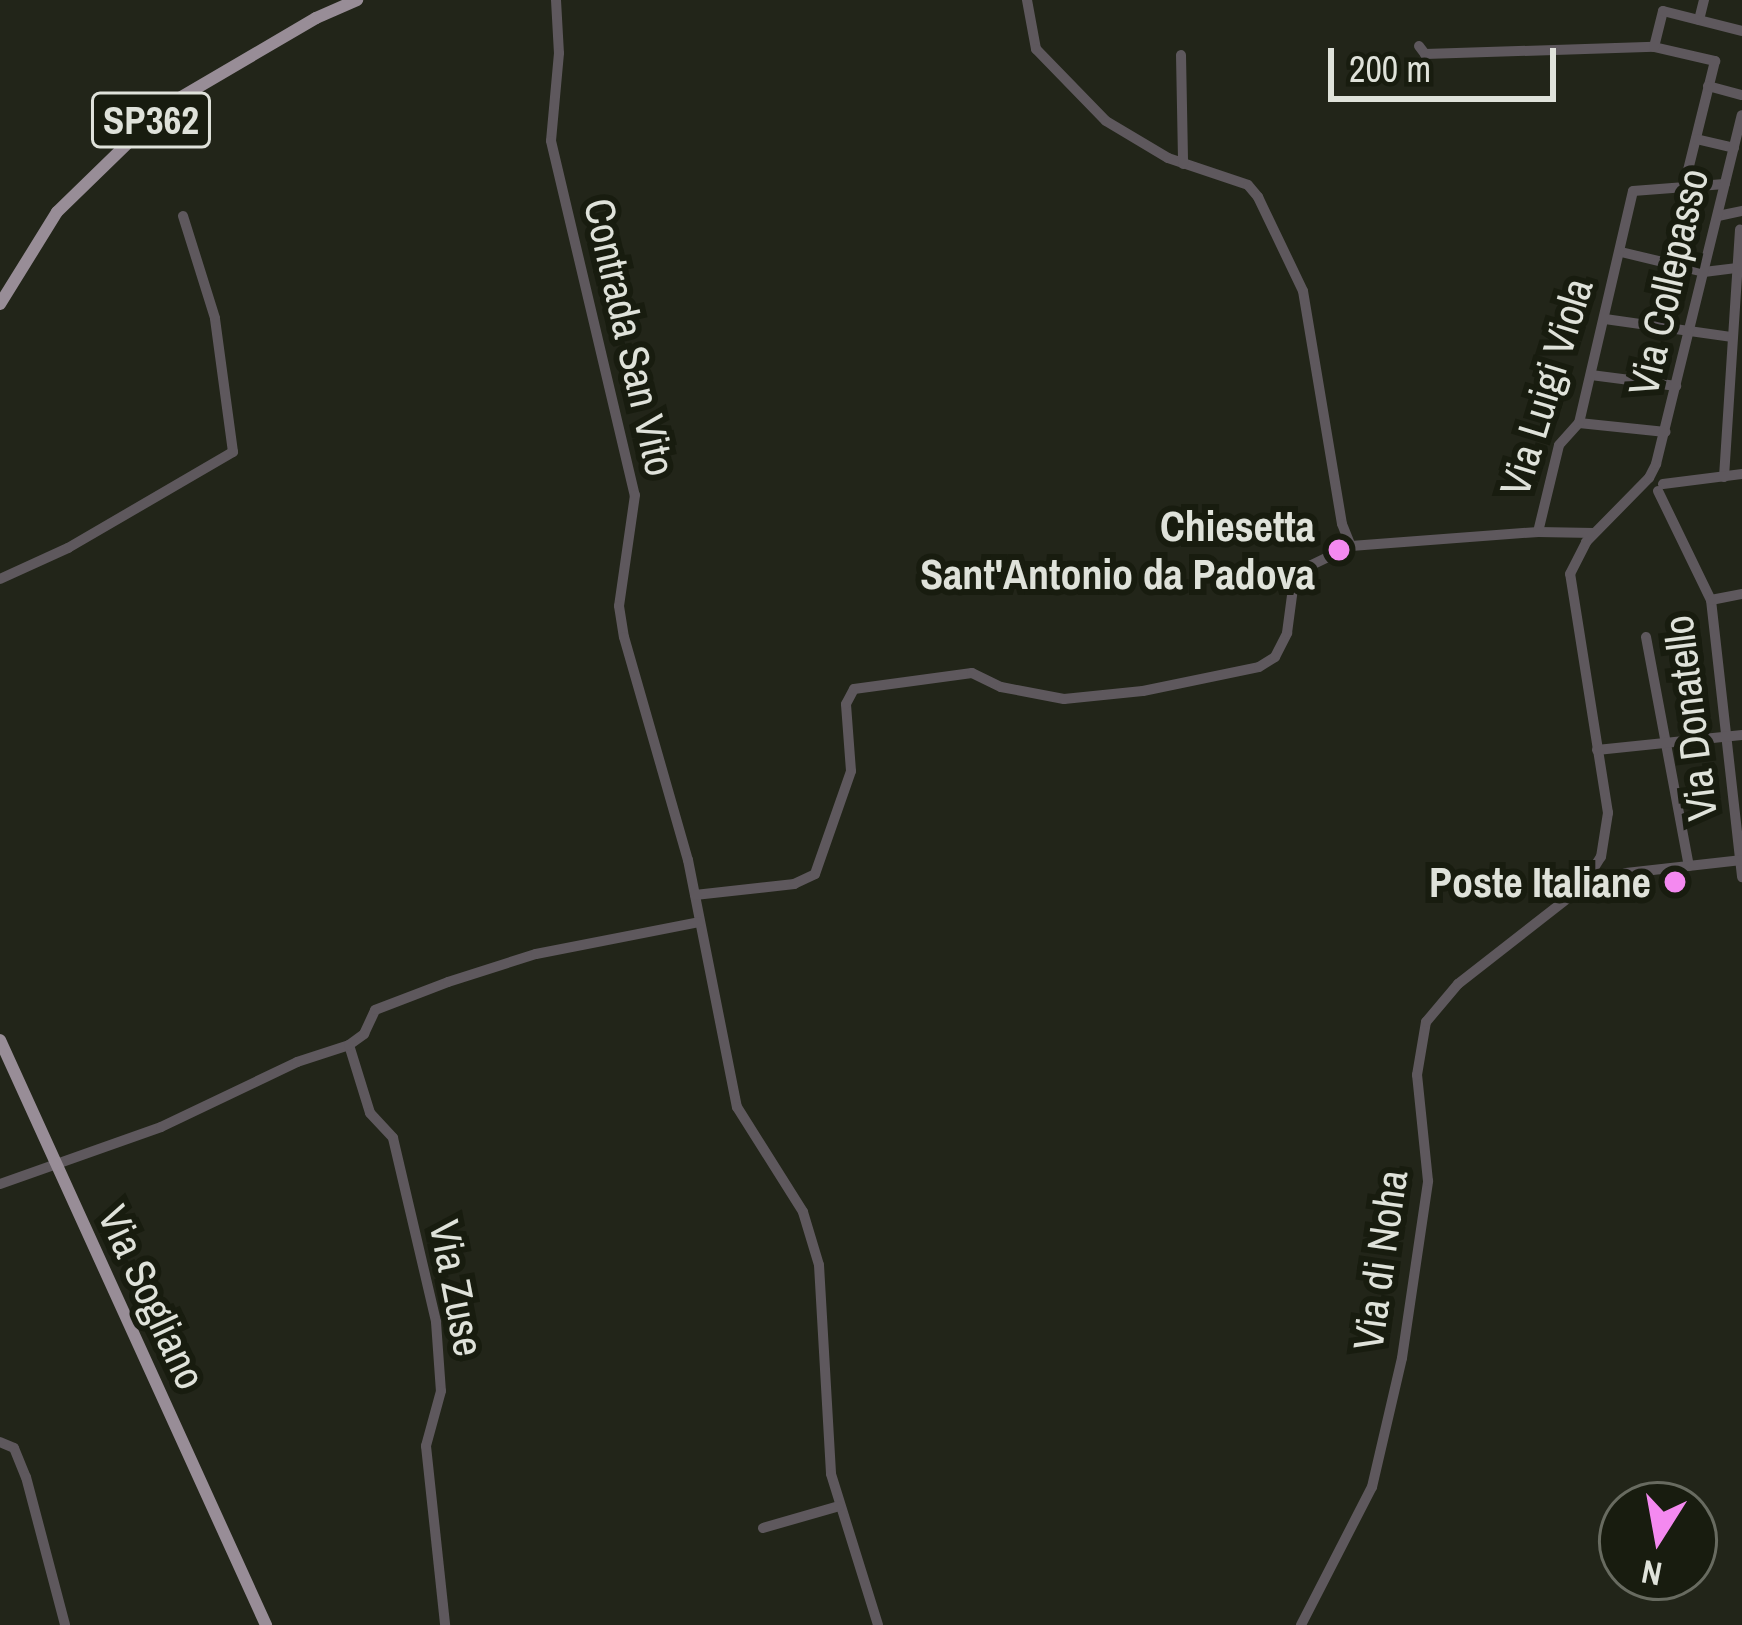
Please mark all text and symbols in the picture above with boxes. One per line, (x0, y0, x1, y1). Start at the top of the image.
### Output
scale bar (1334, 24, 1562, 98)
text: 200 m (1349, 45, 1431, 93)
road number: SP362 (88, 87, 214, 153)
street label: Via Collepasso (1617, 164, 1719, 400)
street label: Contrada San Vito (574, 194, 686, 480)
street label: Via Luigi Viola (1489, 272, 1603, 502)
place label: Chiesetta Sant'Antonio da Padova (920, 501, 1315, 600)
marker: Chiesetta Sant'Antonio da Padova (1326, 537, 1352, 563)
street label: Via Donatello (1652, 613, 1728, 823)
place label: Poste Italiane (1429, 857, 1651, 907)
marker: Poste Italiane (1662, 869, 1688, 895)
street label: Via di Noha (1342, 1167, 1418, 1353)
street label: Via Sogliano (88, 1197, 216, 1397)
street label: Via Zuse (419, 1216, 495, 1360)
north arrow (1598, 1481, 1718, 1601)
text: N (1638, 1550, 1666, 1597)

